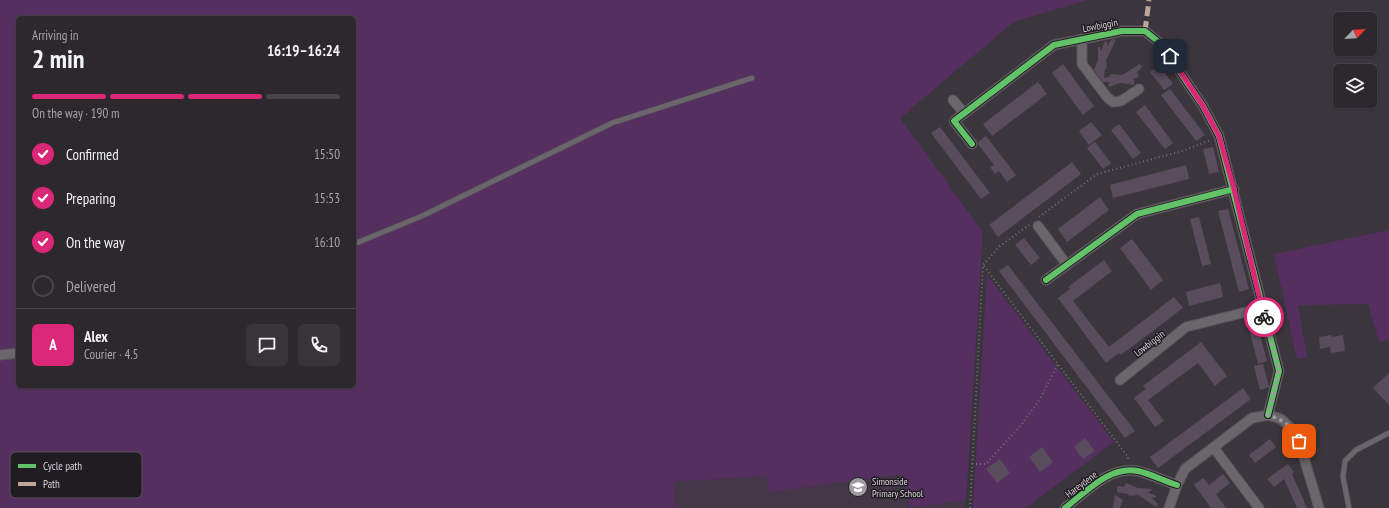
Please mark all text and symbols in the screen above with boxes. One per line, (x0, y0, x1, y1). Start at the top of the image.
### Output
north arrow (1333, 12, 1377, 56)
map controls (1333, 12, 1377, 108)
street label: Lowbiggin (1081, 16, 1119, 35)
text: Arriving in (32, 27, 79, 44)
pin (1153, 39, 1187, 73)
text: 16:19–16:24 (267, 41, 340, 60)
text: 2 min (32, 42, 85, 75)
icon: home (1159, 45, 1181, 67)
button: layers (1333, 64, 1377, 108)
text: On the way · 190 m (32, 105, 119, 122)
icon: check (32, 143, 54, 165)
text: Confirmed (66, 145, 119, 164)
text: 15:50 (314, 146, 340, 163)
icon: check (32, 187, 54, 209)
text: Preparing (66, 189, 116, 208)
text: 15:53 (314, 190, 340, 207)
icon: check (32, 231, 54, 253)
text: On the way (66, 233, 125, 252)
text: 16:10 (314, 234, 340, 251)
text: Delivered (66, 277, 116, 296)
courier (1244, 297, 1284, 337)
icon: bike (1253, 306, 1275, 328)
button: chat (246, 324, 288, 366)
button: phone (298, 324, 340, 366)
text: Alex (84, 327, 108, 346)
street label: Lowbiggin (1131, 327, 1167, 359)
text: A (49, 335, 57, 354)
text: Courier · 4.5 (84, 346, 138, 363)
pin (1282, 424, 1316, 458)
icon: bag (1288, 430, 1310, 452)
legend (10, 452, 142, 498)
text: Cycle path (43, 459, 82, 473)
street label: Hareydene (1063, 468, 1100, 501)
place label: Simonside Primary School (872, 475, 924, 500)
school or university icon: Simonside Primary School (847, 476, 869, 498)
text: Path (43, 477, 60, 491)

